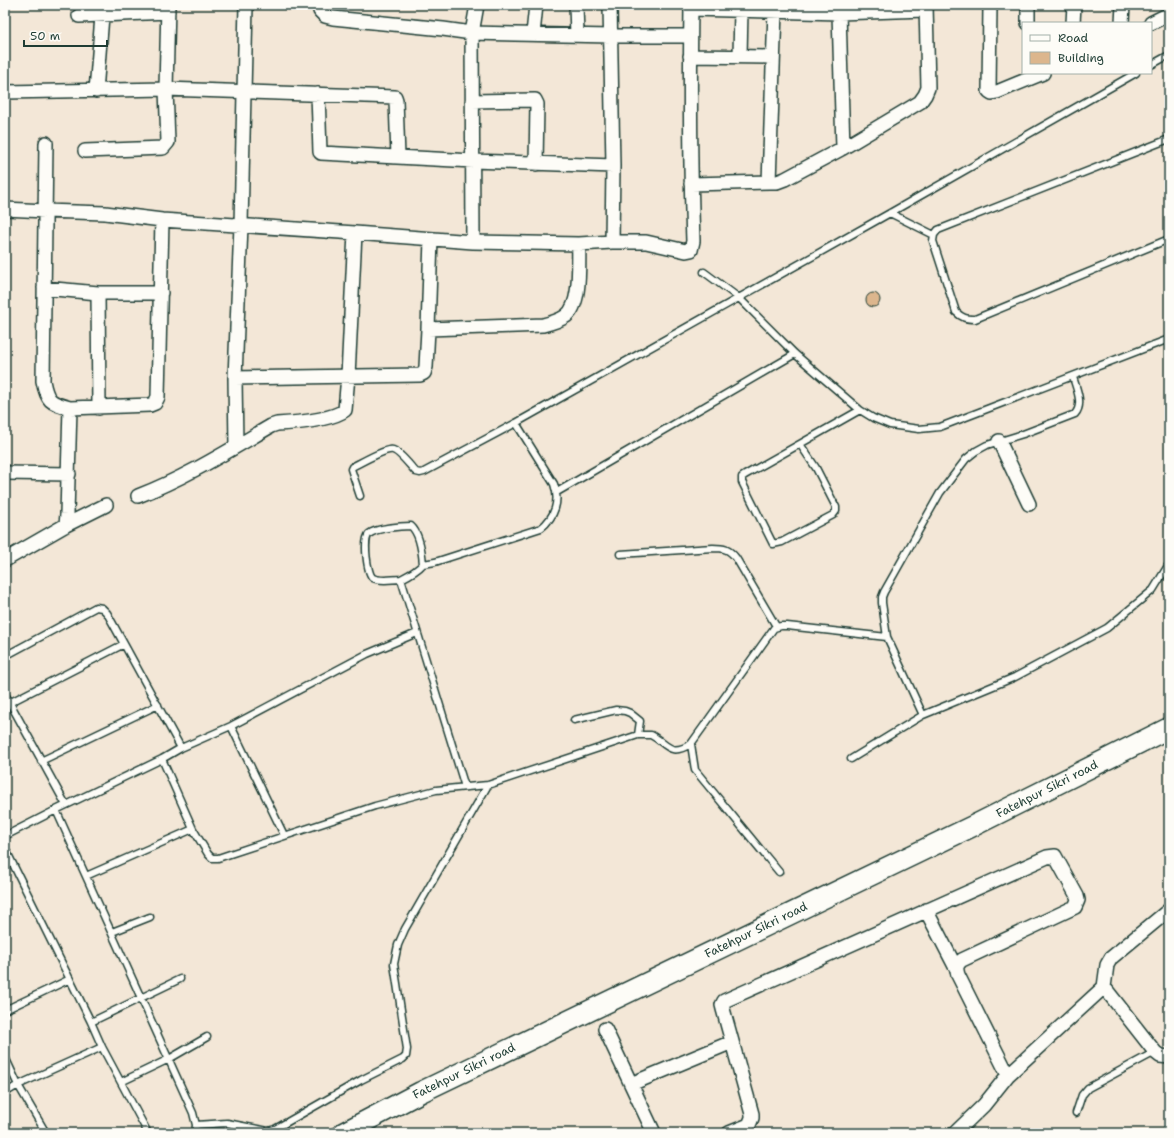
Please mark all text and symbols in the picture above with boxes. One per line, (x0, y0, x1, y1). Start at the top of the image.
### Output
scale bar (24, 22, 107, 48)
legend (1022, 22, 1152, 74)
text: 50 m (30, 28, 60, 44)
text: Road (1058, 30, 1089, 46)
text: Building (1058, 50, 1104, 66)
street label: Fatehpur Sikri road (993, 756, 1101, 822)
street label: Fatehpur Sikri road (702, 898, 810, 962)
street label: Fatehpur Sikri road (410, 1039, 518, 1103)

